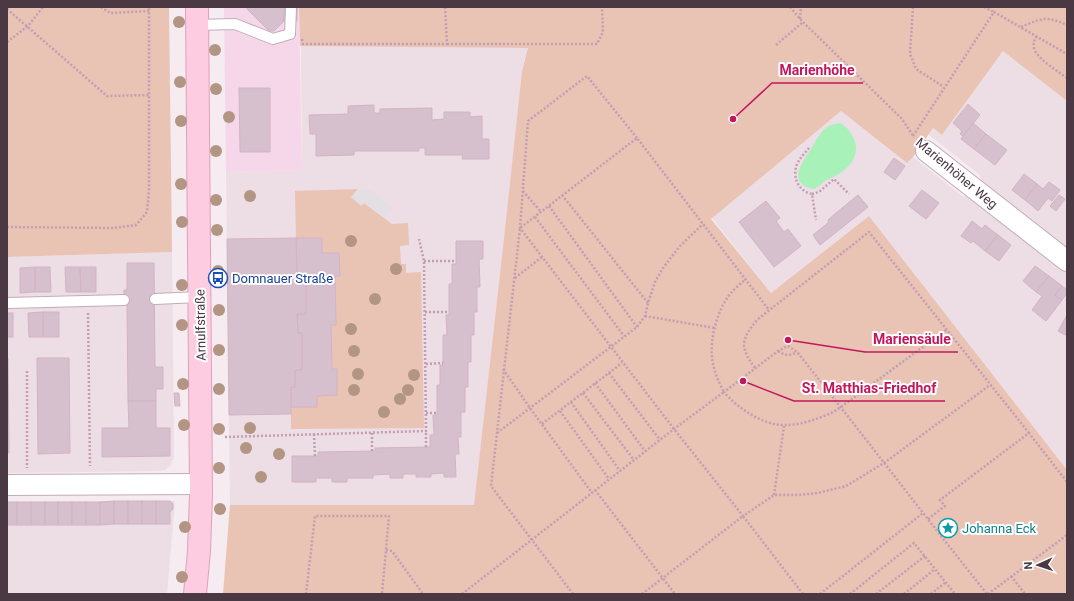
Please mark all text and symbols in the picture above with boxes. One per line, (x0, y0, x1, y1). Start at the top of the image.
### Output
callout: Marienhöhe (772, 57, 863, 83)
text: Marienhöhe (779, 62, 855, 78)
street label: Marienhöher Weg (913, 135, 1001, 212)
bus stop icon: Domnauer Straße (207, 267, 229, 289)
place label: Domnauer Straße (232, 271, 333, 286)
street label: Arnulfstraße (192, 289, 209, 361)
callout: Mariensäule (865, 326, 958, 352)
text: Mariensäule (873, 331, 951, 347)
callout: St. Matthias-Friedhof (794, 375, 945, 401)
text: St. Matthias-Friedhof (802, 380, 937, 396)
place icon: Johanna Eck (937, 517, 959, 539)
place label: Johanna Eck (962, 521, 1037, 536)
north arrow (1018, 545, 1058, 585)
text: N (1022, 561, 1035, 570)

